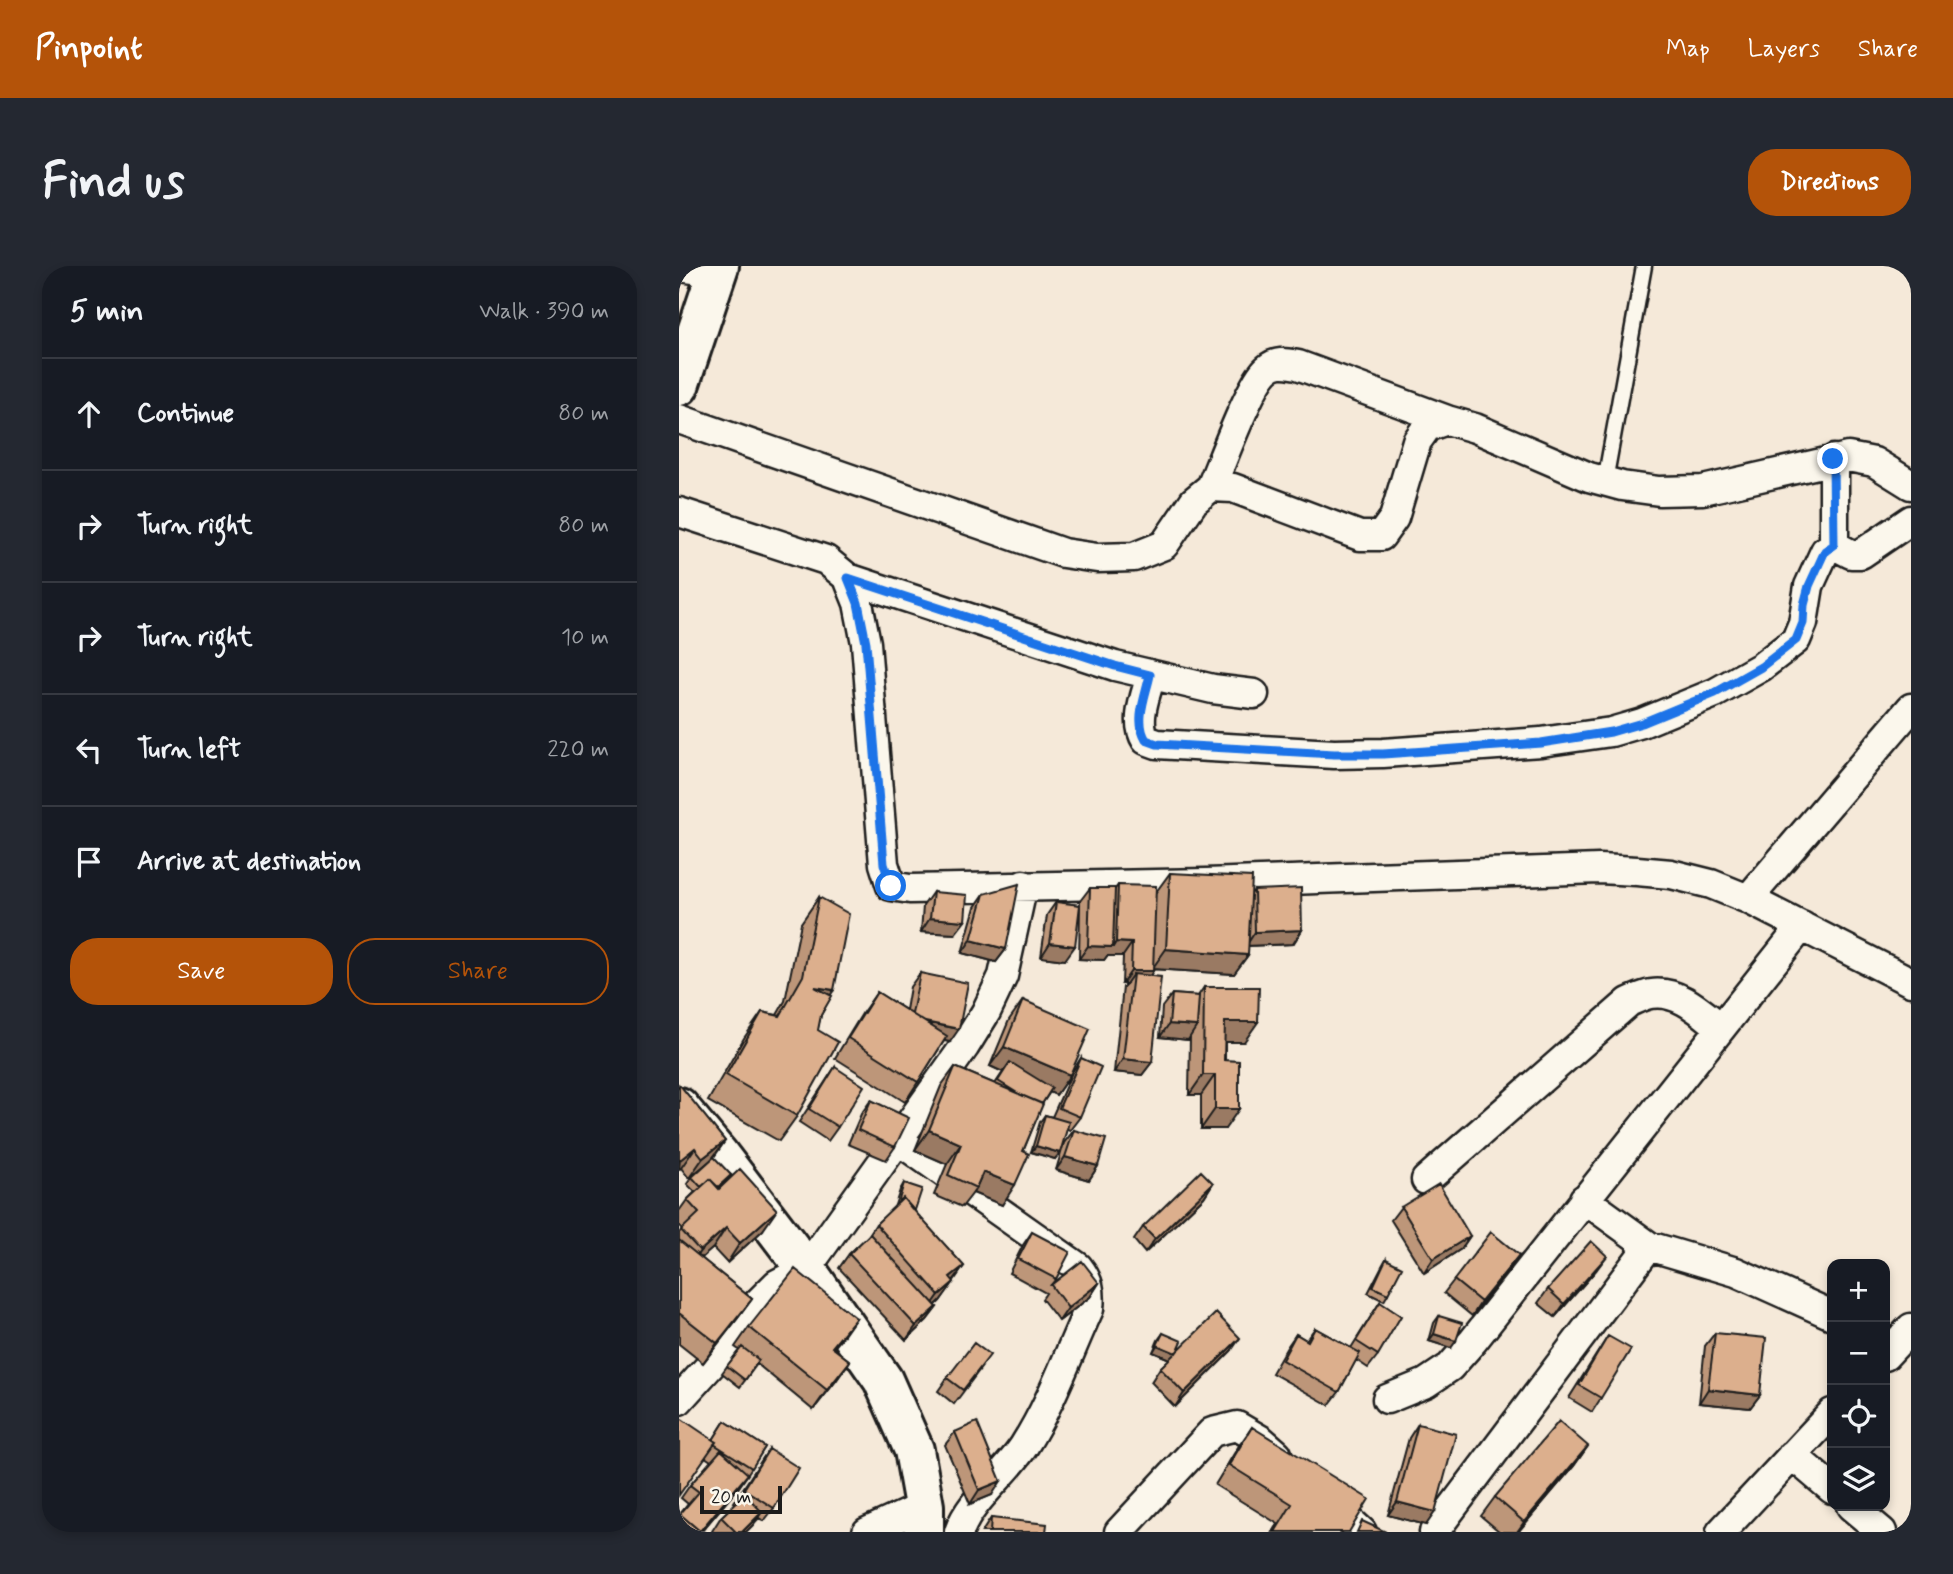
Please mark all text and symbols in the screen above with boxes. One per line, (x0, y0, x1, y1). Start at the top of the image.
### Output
text: Pinpoint (35, 27, 143, 71)
text: Map (1666, 34, 1710, 65)
text: Layers (1748, 34, 1820, 65)
text: Share (1858, 34, 1918, 65)
button: Directions (1748, 149, 1911, 216)
text: Find us (42, 150, 185, 215)
text: 5 min (70, 292, 144, 331)
text: Walk · 390 m (479, 297, 609, 327)
icon: ahead (70, 395, 108, 433)
text: Continue (137, 397, 234, 431)
text: 80 m (558, 399, 609, 429)
route end (1817, 443, 1848, 474)
icon: right (70, 507, 108, 545)
text: Turn right (137, 509, 253, 543)
text: 80 m (558, 511, 609, 541)
icon: right (70, 619, 108, 657)
text: Turn right (137, 621, 253, 655)
text: 10 m (561, 623, 609, 653)
icon: left (70, 731, 108, 769)
text: Turn left (137, 733, 241, 767)
text: 220 m (547, 735, 609, 765)
icon: arrive (70, 843, 108, 881)
text: Arrive at destination (137, 845, 361, 879)
route start (875, 870, 906, 901)
button: Save (70, 938, 333, 1005)
button: Share (347, 938, 609, 1005)
map controls (1827, 1259, 1890, 1511)
button: + (1827, 1259, 1890, 1322)
button: − (1827, 1322, 1890, 1385)
button: locate (1827, 1385, 1890, 1448)
button: layers (1827, 1448, 1890, 1511)
scale bar (700, 1483, 782, 1515)
text: 20 m (711, 1485, 751, 1510)

